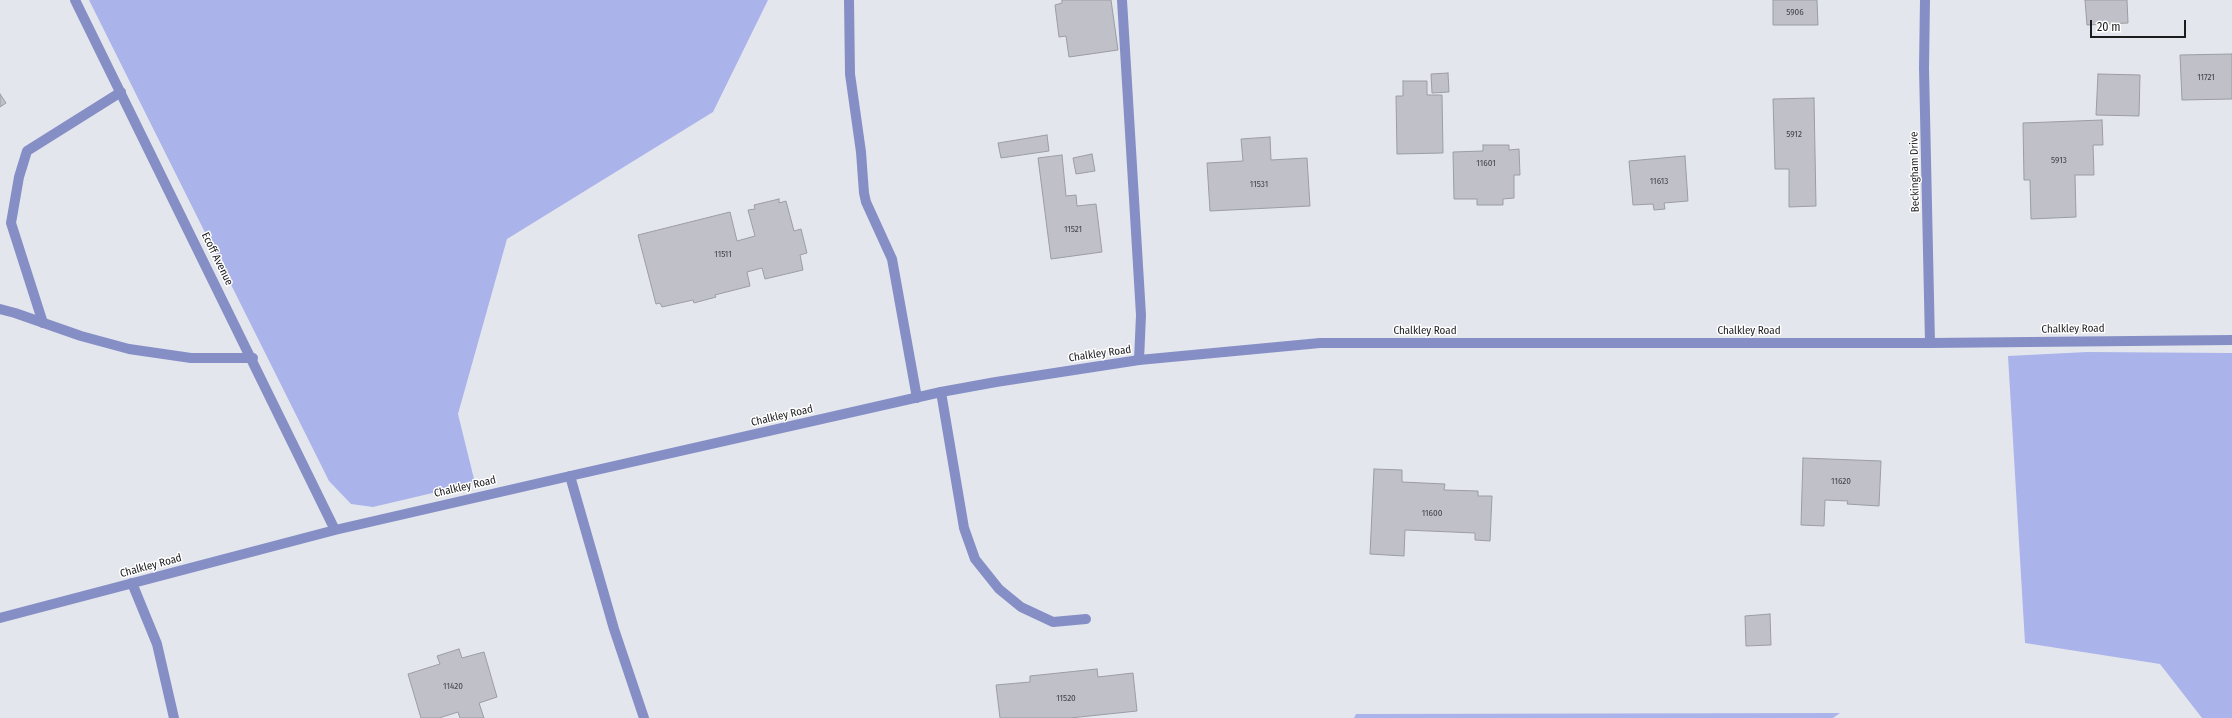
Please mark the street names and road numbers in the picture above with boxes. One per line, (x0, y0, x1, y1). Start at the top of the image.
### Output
street label: Beckingham Drive (1908, 132, 1922, 212)
street label: Ecoff Avenue (198, 230, 236, 288)
street label: Chalkley Road (2041, 322, 2105, 336)
street label: Chalkley Road (1393, 324, 1457, 338)
street label: Chalkley Road (1717, 324, 1781, 338)
street label: Chalkley Road (1068, 343, 1132, 365)
street label: Chalkley Road (750, 402, 814, 430)
street label: Chalkley Road (433, 473, 497, 501)
street label: Chalkley Road (119, 551, 183, 581)

